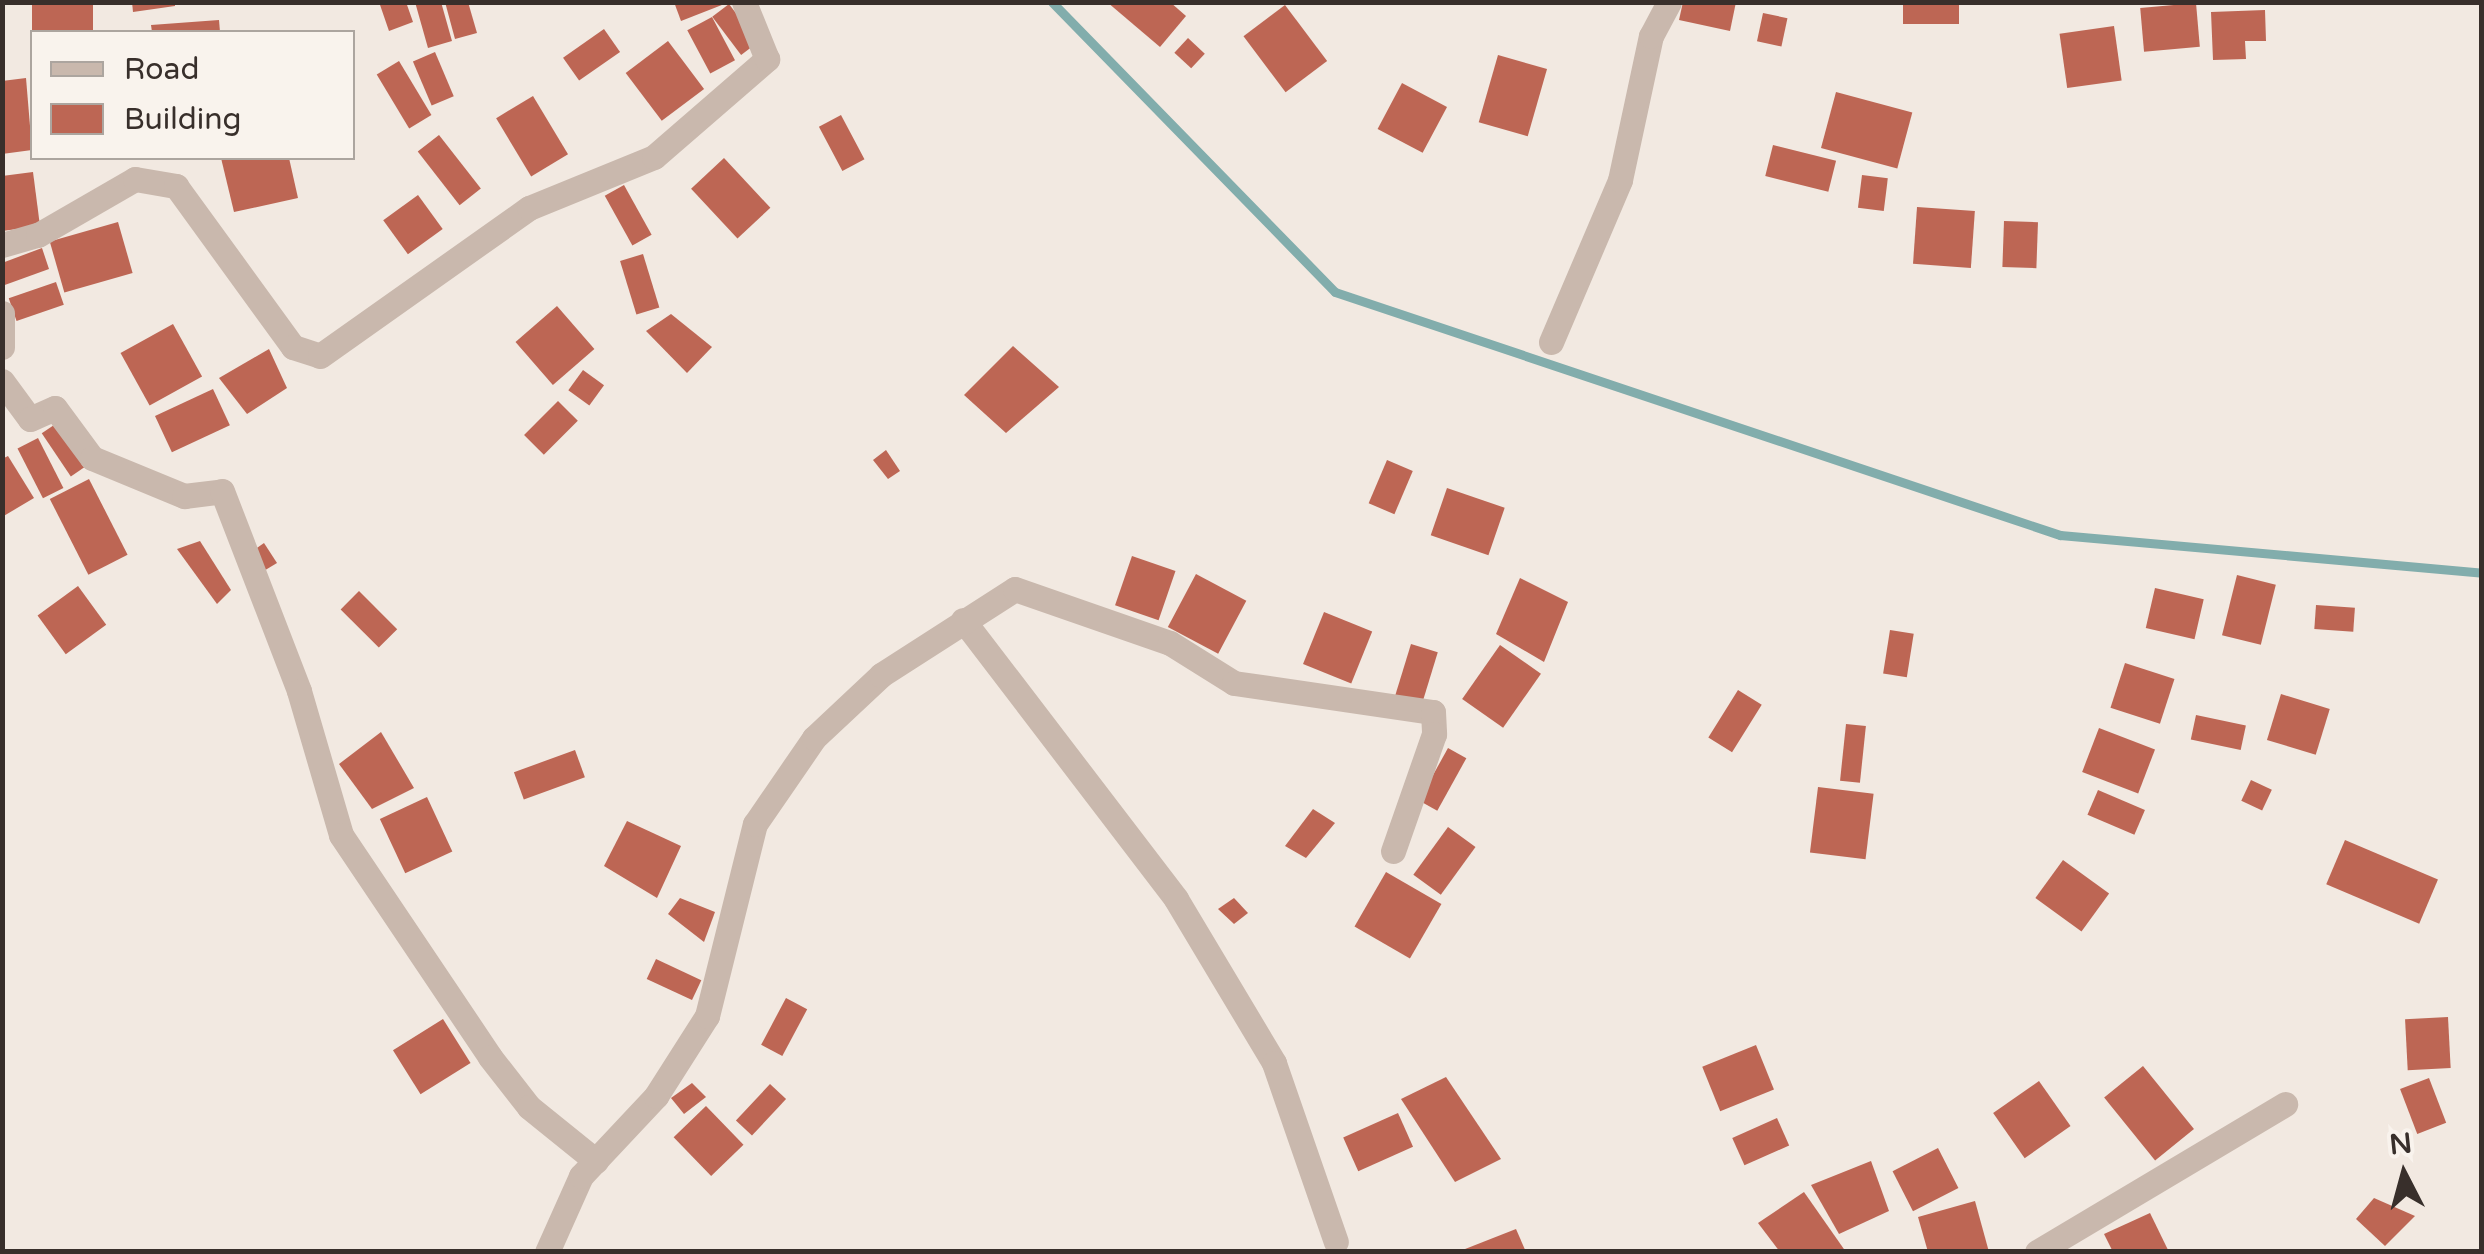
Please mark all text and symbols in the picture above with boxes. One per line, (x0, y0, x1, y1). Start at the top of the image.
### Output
legend (30, 30, 355, 160)
text: Road (124, 51, 199, 88)
text: Building (124, 101, 241, 138)
north arrow (2354, 1124, 2454, 1224)
text: N (2388, 1126, 2414, 1162)

